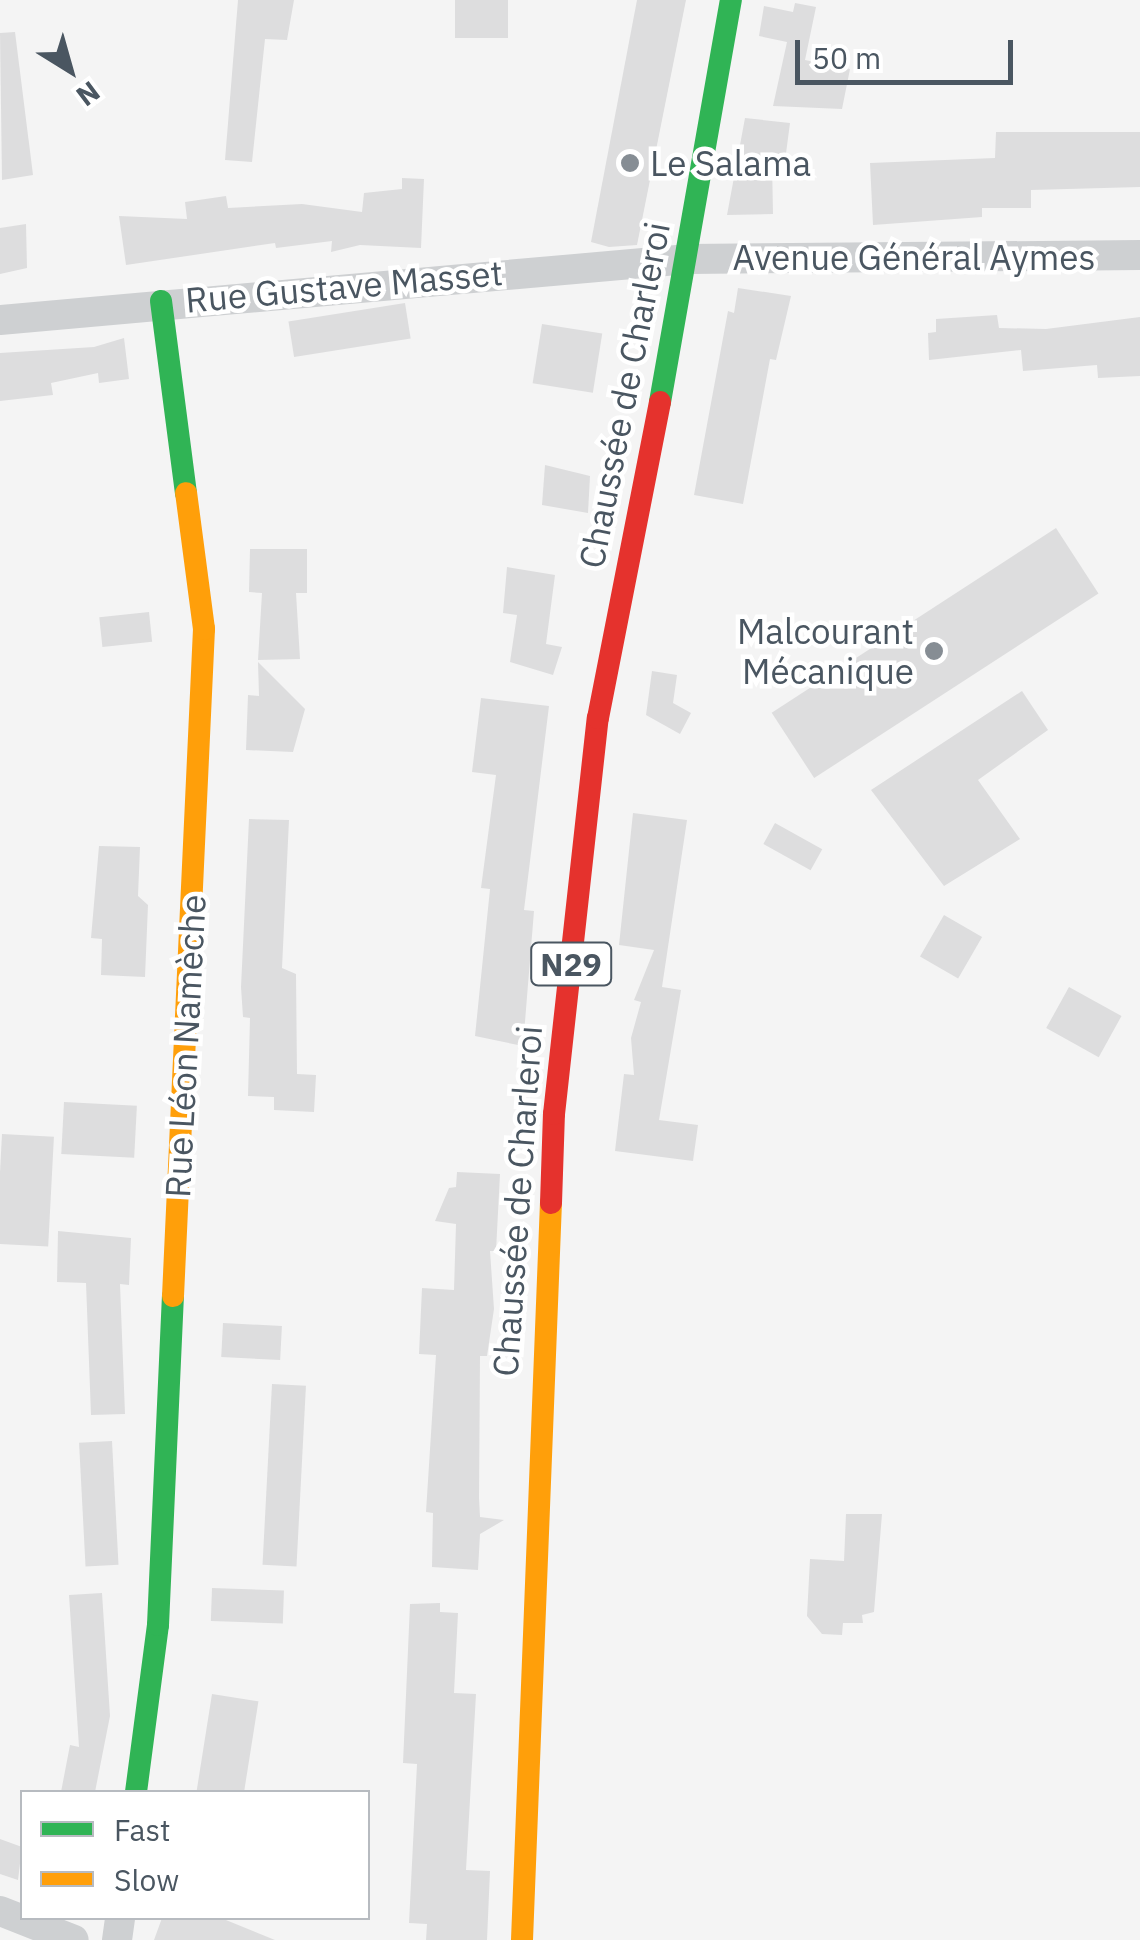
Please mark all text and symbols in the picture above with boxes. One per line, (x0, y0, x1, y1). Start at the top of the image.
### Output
north arrow (20, 20, 120, 120)
scale bar (800, 20, 1018, 82)
text: 50 m (812, 38, 881, 77)
text: N (69, 73, 108, 115)
place label: Le Salama (650, 142, 811, 184)
marker: Le Salama (619, 152, 641, 174)
street label: Chaussée de Charleroi (570, 219, 678, 571)
street label: Avenue Général Aymes (732, 236, 1096, 278)
street label: Rue Gustave Masset (184, 251, 504, 321)
place label: Malcourant Mécanique (737, 610, 914, 692)
marker: Malcourant Mécanique (923, 640, 945, 662)
street label: Rue Léon Namèche (156, 893, 214, 1199)
road number: N29 (528, 937, 614, 991)
street label: Chaussée de Charleroi (484, 1024, 550, 1378)
legend (20, 1790, 370, 1920)
text: Fast (114, 1810, 171, 1849)
text: Slow (114, 1860, 179, 1899)

